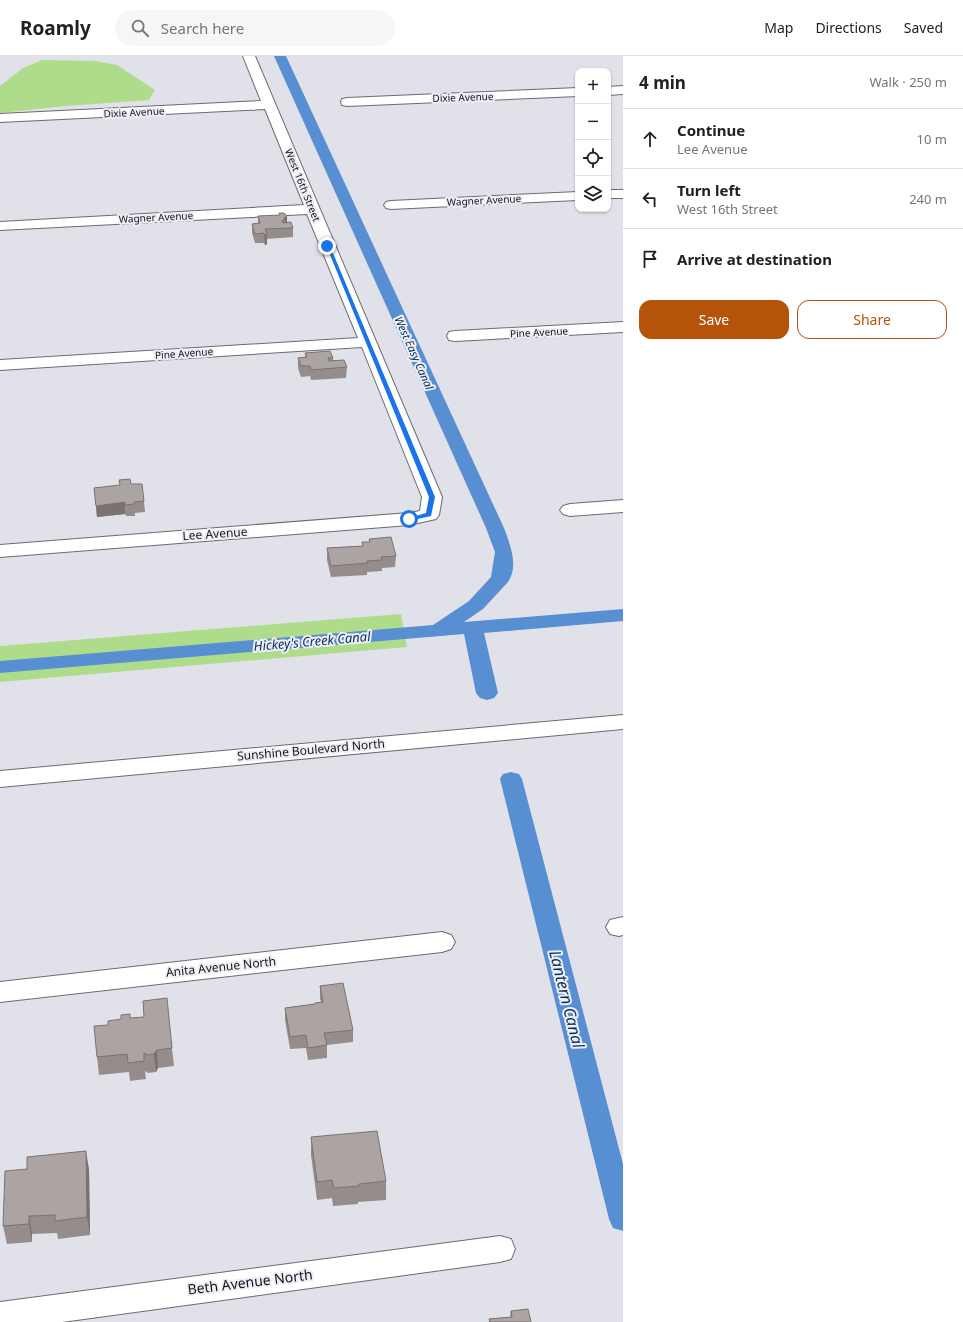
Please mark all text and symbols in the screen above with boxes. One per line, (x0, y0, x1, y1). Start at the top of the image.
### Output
search box (115, 10, 395, 46)
text: Roamly (20, 15, 91, 41)
icon: search (129, 17, 151, 39)
text: Search here (161, 18, 244, 38)
text: Map (764, 18, 793, 37)
text: Directions (815, 18, 882, 37)
text: Saved (904, 18, 943, 37)
map controls (575, 68, 611, 212)
button: + (575, 68, 611, 104)
text: 4 min (639, 71, 686, 94)
text: Walk · 250 m (869, 73, 947, 91)
street label: Dixie Avenue (432, 89, 494, 105)
street label: Dixie Avenue (103, 103, 165, 121)
button: − (575, 104, 611, 140)
text: Continue (677, 120, 745, 140)
icon: ahead (639, 128, 661, 150)
text: 10 m (917, 130, 947, 148)
button: locate (575, 140, 611, 176)
text: Lee Avenue (677, 140, 748, 158)
street label: West 16th Street (282, 146, 324, 224)
button: layers (575, 176, 611, 212)
text: Turn left (677, 180, 741, 200)
icon: left (639, 188, 661, 210)
text: 240 m (909, 190, 947, 208)
street label: Wagner Avenue (446, 191, 522, 209)
text: West 16th Street (677, 200, 778, 218)
street label: Wagner Avenue (118, 208, 194, 226)
route end (318, 237, 336, 255)
icon: arrive (639, 248, 661, 270)
text: Arrive at destination (677, 249, 832, 269)
button: Save (639, 300, 789, 339)
button: Share (797, 300, 947, 339)
water label: West Easy Canal (392, 314, 438, 393)
street label: Pine Avenue (510, 323, 569, 341)
street label: Pine Avenue (154, 344, 214, 362)
route start (400, 510, 418, 528)
street label: Lee Avenue (182, 523, 248, 544)
water label: Hickey's Creek Canal (253, 627, 372, 655)
street label: Sunshine Boulevard North (236, 735, 386, 764)
water label: Lantern Canal (544, 948, 590, 1051)
street label: Anita Avenue North (165, 952, 277, 981)
street label: Beth Avenue North (186, 1264, 313, 1299)

